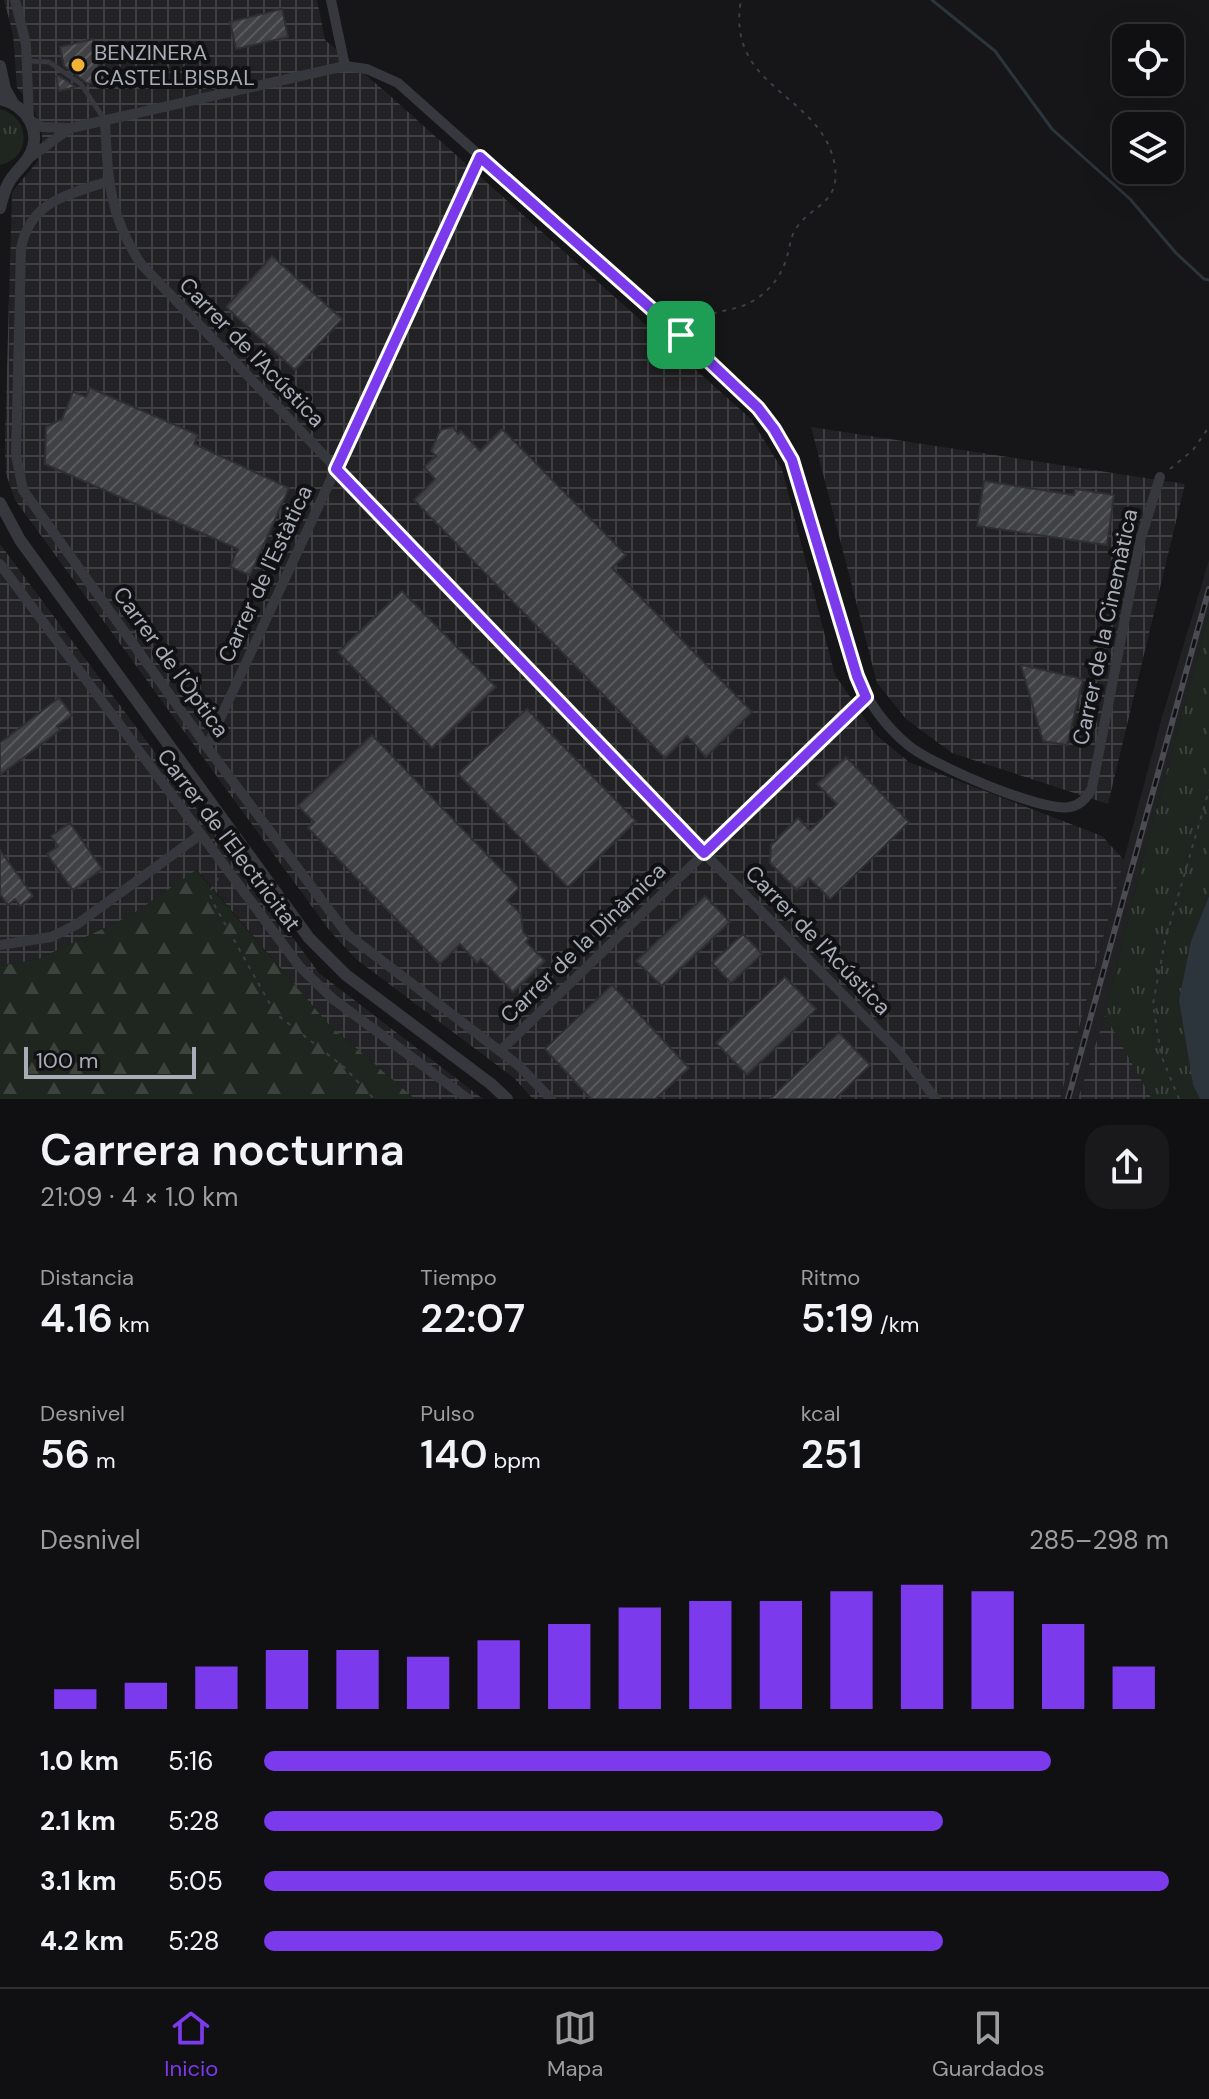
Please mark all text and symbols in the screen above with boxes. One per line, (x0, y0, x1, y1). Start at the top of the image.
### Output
map controls (1112, 24, 1184, 184)
button: locate (1112, 24, 1184, 96)
place label: BENZINERA CASTELLBISBAL (94, 38, 255, 92)
marker: BENZINERA CASTELLBISBAL (69, 56, 87, 74)
button: layers (1112, 112, 1184, 184)
street label: Carrer de l'Acústica (173, 271, 331, 433)
pin (647, 301, 715, 369)
icon: arrive (659, 313, 703, 357)
street label: Carrer de l'Estàtica (211, 481, 319, 667)
street label: Carrer de la Cinemàtica (1066, 506, 1144, 748)
street label: Carrer de l'Òptica (107, 581, 235, 743)
street label: Carrer de l'Electricitat (151, 743, 307, 937)
street label: Carrer de la Dinàmica (494, 856, 672, 1030)
street label: Carrer de l'Acústica (739, 859, 897, 1021)
scale bar (24, 1043, 196, 1079)
text: 100 m (36, 1046, 98, 1075)
text: Carrera nocturna (40, 1121, 405, 1179)
button: share (1085, 1125, 1169, 1209)
text: 21:09 · 4 × 1.0 km (40, 1180, 239, 1214)
text: Distancia (40, 1263, 134, 1292)
text: Tiempo (420, 1263, 497, 1292)
text: Ritmo (801, 1263, 860, 1292)
text: 4.16 (40, 1292, 113, 1344)
text: 22:07 (420, 1292, 525, 1344)
text: 5:19 (801, 1292, 874, 1344)
text: km (113, 1310, 150, 1339)
text: /km (874, 1310, 919, 1339)
text: Desnivel (40, 1399, 125, 1428)
text: Pulso (420, 1399, 475, 1428)
text: kcal (801, 1399, 840, 1428)
text: 56 (40, 1428, 90, 1480)
text: 140 (420, 1428, 488, 1480)
text: 251 (801, 1428, 862, 1480)
text: m (90, 1446, 116, 1475)
text: bpm (488, 1446, 541, 1475)
text: Desnivel (40, 1523, 141, 1557)
text: 285–298 m (1029, 1523, 1169, 1557)
text: 1.0 km (40, 1744, 119, 1778)
text: 5:16 (168, 1744, 214, 1778)
text: 2.1 km (40, 1804, 116, 1838)
text: 5:28 (168, 1804, 219, 1838)
text: 3.1 km (40, 1864, 116, 1898)
text: 5:05 (168, 1864, 223, 1898)
text: 4.2 km (40, 1924, 124, 1958)
text: 5:28 (168, 1924, 219, 1958)
tab: Inicio (164, 2006, 218, 2083)
tab: Mapa (547, 2006, 603, 2083)
tab: Guardados (932, 2006, 1045, 2083)

